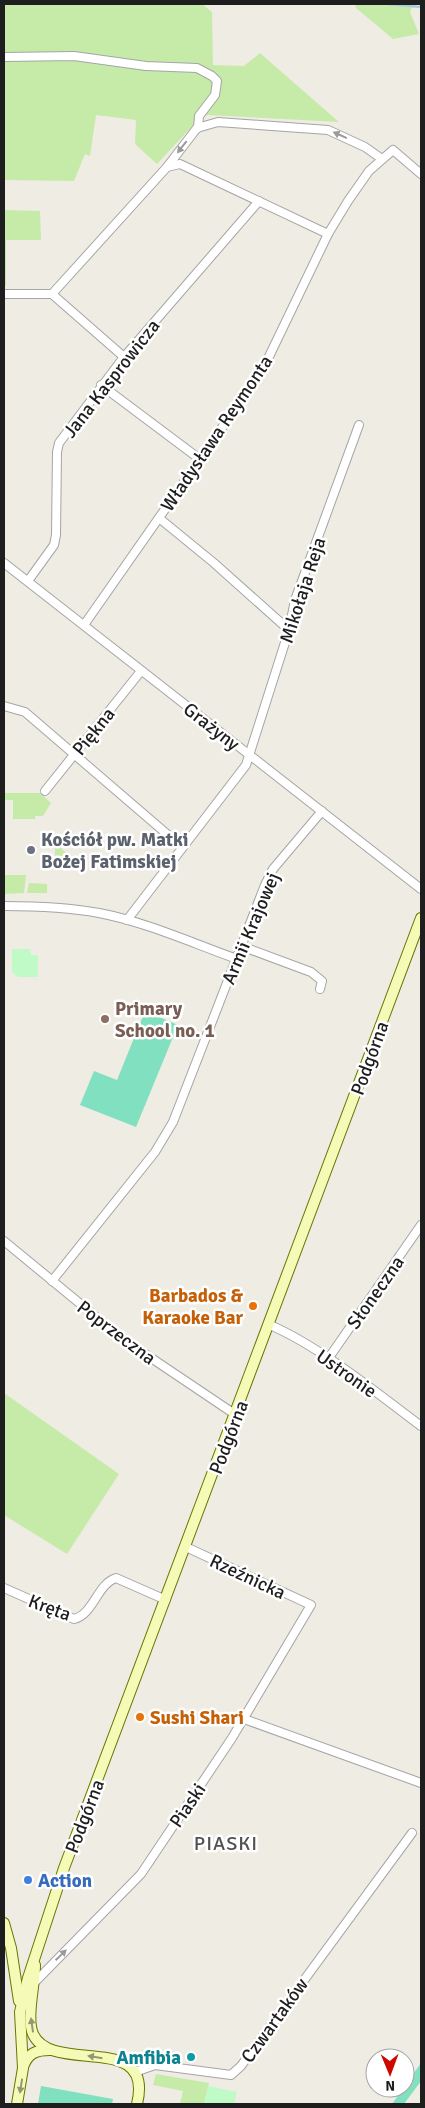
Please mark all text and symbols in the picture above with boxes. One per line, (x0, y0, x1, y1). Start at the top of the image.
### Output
one-way arrow (333, 131, 347, 139)
one-way arrow (177, 141, 187, 154)
street label: Jana Kasprowicza (58, 315, 165, 443)
street label: Władysława Reymonta (156, 351, 278, 516)
street label: Mikołaja Reja (275, 534, 331, 646)
street label: Grażyny (178, 697, 244, 756)
street label: Piękna (67, 703, 120, 761)
place label: Kościół pw. Matki Bożej Fatimskiej (41, 828, 189, 874)
marker: Kościół pw. Matki Bożej Fatimskiej (25, 844, 37, 856)
street label: Armii Krajowej (217, 869, 285, 988)
place label: Primary School no. 1 (115, 997, 215, 1043)
marker: Primary School no. 1 (99, 1013, 111, 1025)
street label: Podgórna (345, 1018, 394, 1099)
street label: Słoneczna (342, 1251, 410, 1334)
place label: Barbados & Karaoke Bar (142, 1284, 244, 1330)
street label: Poprzeczna (72, 1295, 161, 1370)
marker: Barbados & Karaoke Bar (247, 1300, 259, 1312)
street label: Ustronie (311, 1344, 381, 1403)
street label: Podgórna (204, 1397, 254, 1478)
street label: Rzeźnicka (206, 1549, 289, 1605)
street label: Kręta (25, 1589, 74, 1627)
place label: Sushi Shari (150, 1706, 244, 1730)
marker: Sushi Shari (134, 1711, 146, 1723)
street label: Podgórna (60, 1776, 110, 1857)
street label: Piaski (164, 1779, 211, 1832)
district label: PIASKI (194, 1831, 258, 1856)
place label: Action (38, 1869, 92, 1893)
marker: Action (22, 1874, 34, 1886)
one-way arrow (55, 1949, 67, 1961)
street label: Czwartaków (236, 1973, 314, 2068)
one-way arrow (27, 2016, 35, 2032)
place label: Amfibia (116, 2046, 181, 2070)
north arrow (365, 2048, 415, 2098)
marker: Amfibia (185, 2051, 197, 2063)
one-way arrow (86, 2052, 102, 2060)
text: N (385, 2077, 395, 2094)
one-way arrow (16, 2078, 24, 2094)

